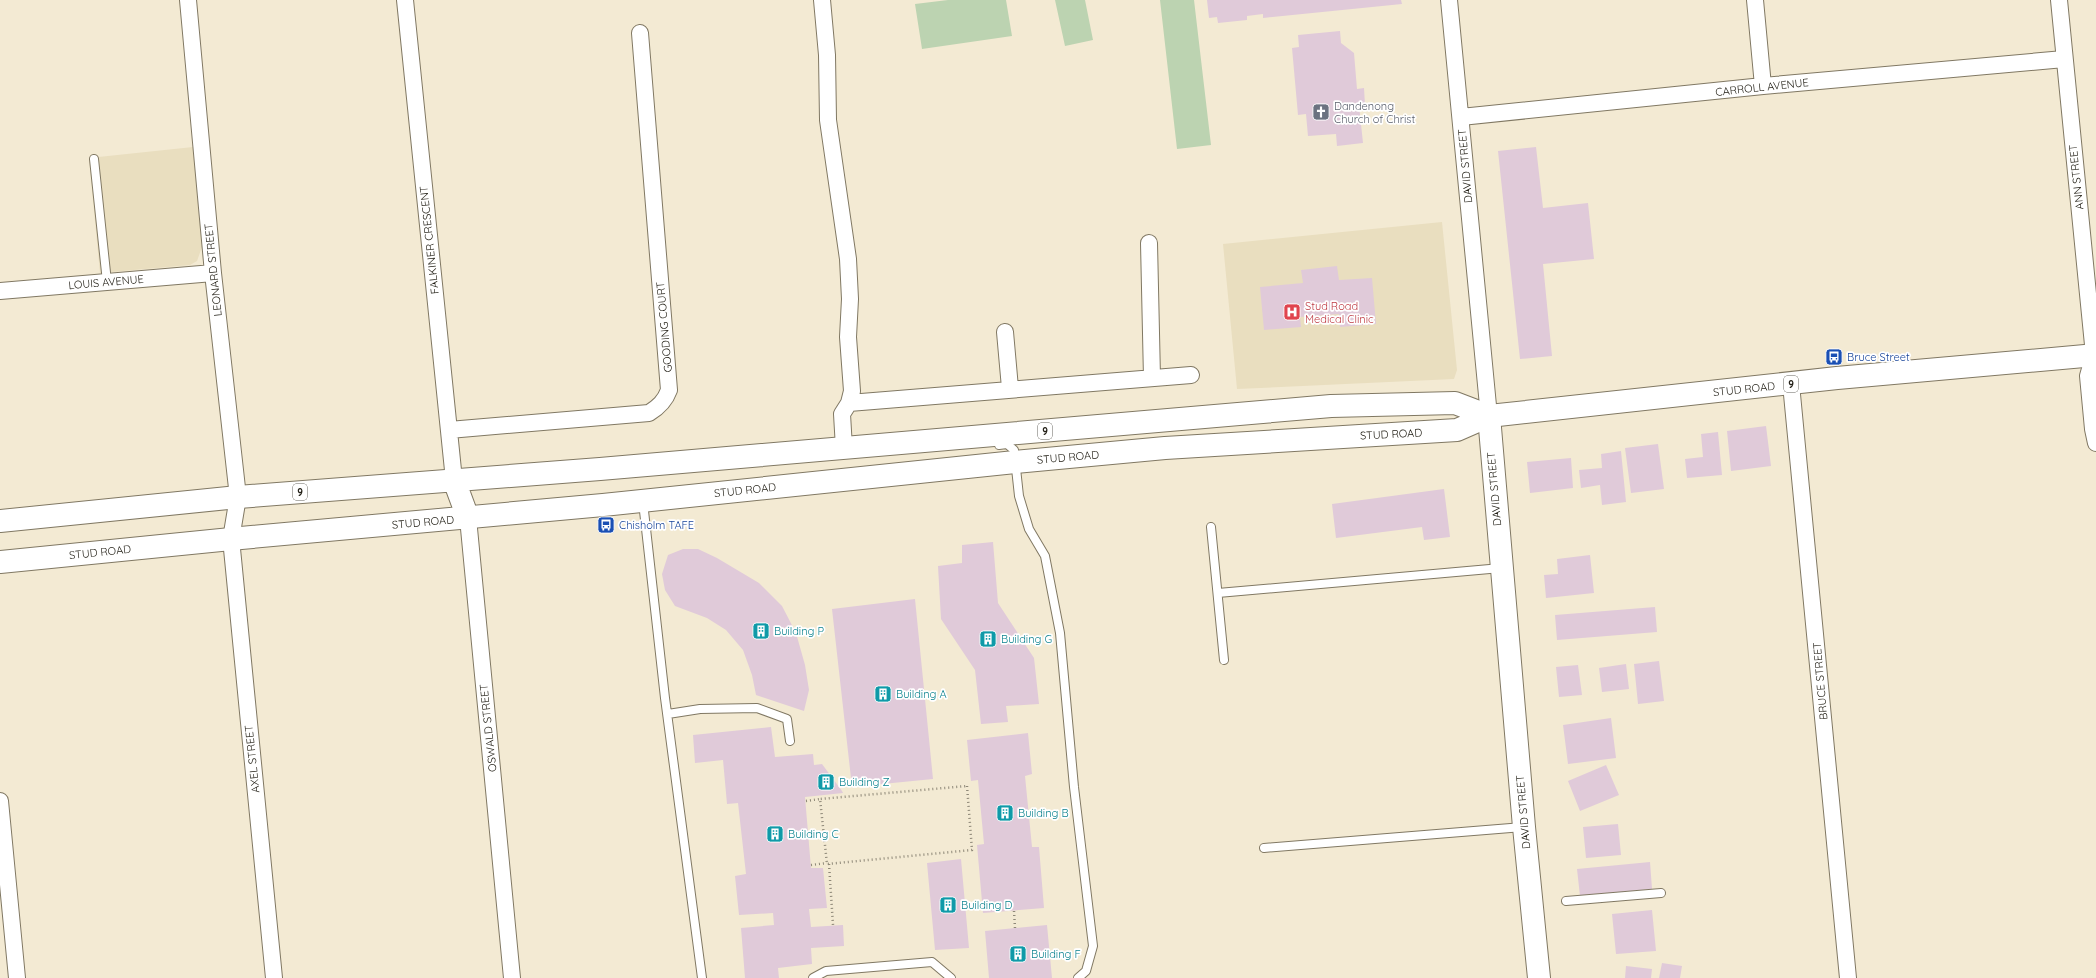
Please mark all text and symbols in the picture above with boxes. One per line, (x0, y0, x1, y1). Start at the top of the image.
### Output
street label: CARROLL AVENUE (1715, 75, 1809, 99)
place label: Dandenong Church of Christ (1334, 99, 1415, 126)
church icon: Dandenong Church of Christ (1311, 102, 1331, 122)
street label: DAVID STREET (1455, 128, 1475, 204)
street label: ANN STREET (2066, 143, 2086, 210)
street label: FALKINER CRESCENT (416, 185, 442, 295)
street label: LEONARD STREET (201, 223, 225, 317)
street label: LOUIS AVENUE (68, 272, 144, 292)
street label: GOODING COURT (653, 281, 675, 373)
place label: Stud Road Medical Clinic (1305, 299, 1374, 326)
hospital icon: Stud Road Medical Clinic (1282, 302, 1302, 322)
bus stop icon: Bruce Street (1824, 347, 1844, 367)
place label: Bruce Street (1847, 350, 1910, 364)
road number: 9 (1784, 376, 1798, 392)
street label: STUD ROAD (1712, 379, 1776, 399)
road number: 9 (1038, 423, 1052, 439)
street label: STUD ROAD (1360, 425, 1423, 443)
street label: STUD ROAD (1036, 447, 1100, 467)
street label: DAVID STREET (1484, 451, 1504, 527)
street label: STUD ROAD (713, 480, 777, 500)
road number: 9 (293, 484, 307, 500)
street label: STUD ROAD (391, 512, 455, 532)
bus stop icon: Chisholm TAFE (596, 515, 616, 535)
place label: Chisholm TAFE (619, 518, 694, 532)
street label: STUD ROAD (68, 542, 132, 562)
building icon: Building P (751, 621, 771, 641)
place label: Building P (774, 624, 824, 638)
building icon: Building G (978, 629, 998, 649)
place label: Building G (1001, 632, 1052, 646)
street label: BRUCE STREET (1810, 641, 1830, 721)
street label: OSWALD STREET (476, 683, 500, 773)
building icon: Building A (873, 684, 893, 704)
place label: Building A (896, 687, 947, 701)
street label: AXEL STREET (241, 724, 263, 794)
building icon: Building Z (816, 772, 836, 792)
street label: DAVID STREET (1513, 774, 1533, 850)
place label: Building Z (839, 775, 890, 789)
building icon: Building B (995, 803, 1015, 823)
place label: Building B (1018, 806, 1069, 820)
building icon: Building C (765, 824, 785, 844)
place label: Building C (788, 827, 839, 841)
building icon: Building D (938, 895, 958, 915)
place label: Building D (961, 898, 1012, 912)
building icon: Building F (1008, 944, 1028, 964)
place label: Building F (1031, 947, 1081, 961)

